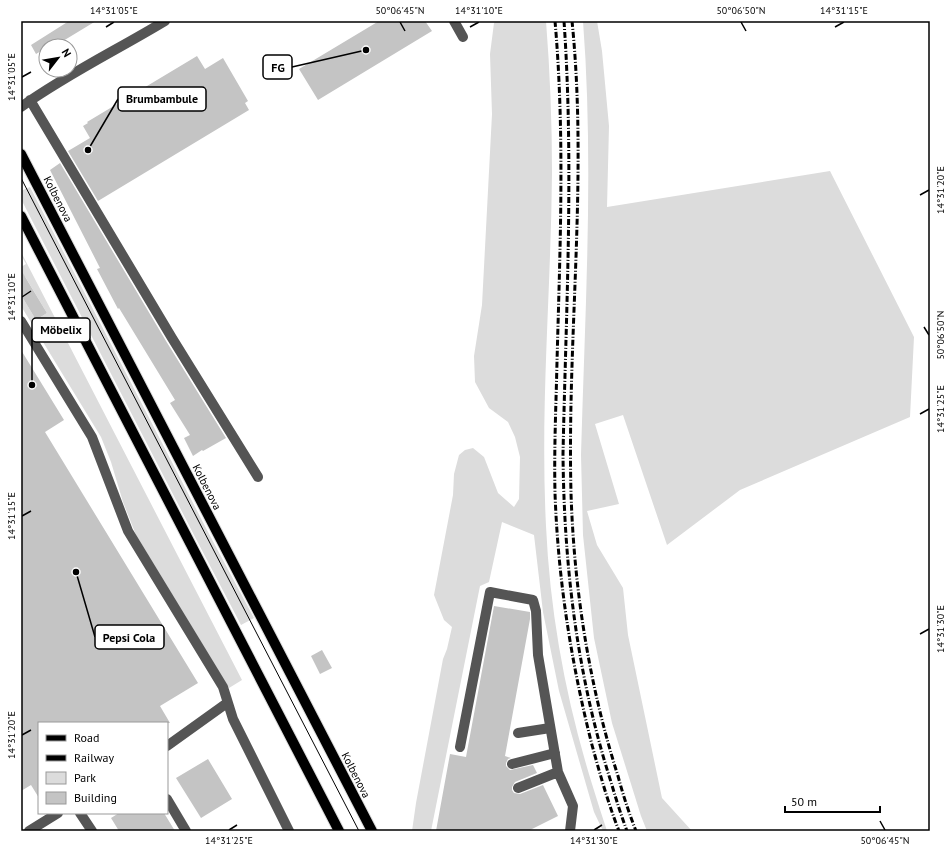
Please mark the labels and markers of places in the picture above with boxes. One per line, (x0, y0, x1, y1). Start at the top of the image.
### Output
callout: FG (263, 55, 292, 79)
callout: Brumbambule (118, 87, 206, 111)
callout: Möbelix (32, 318, 90, 342)
callout: Pepsi Cola (95, 625, 164, 649)

